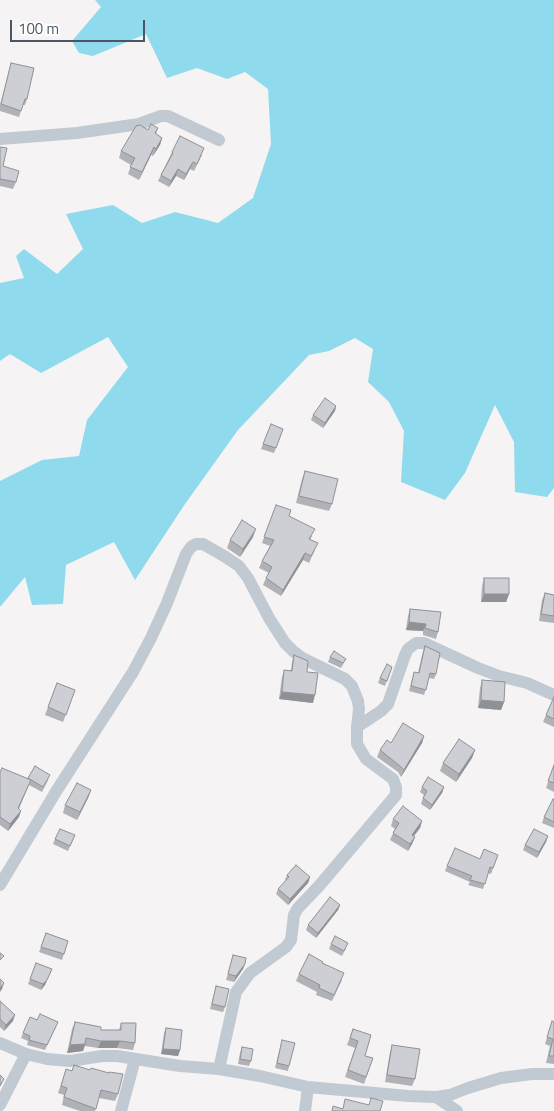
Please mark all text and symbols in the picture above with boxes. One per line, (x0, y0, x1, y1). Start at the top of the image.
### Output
scale bar (12, 10, 148, 42)
text: 100 m (18, 17, 59, 40)

